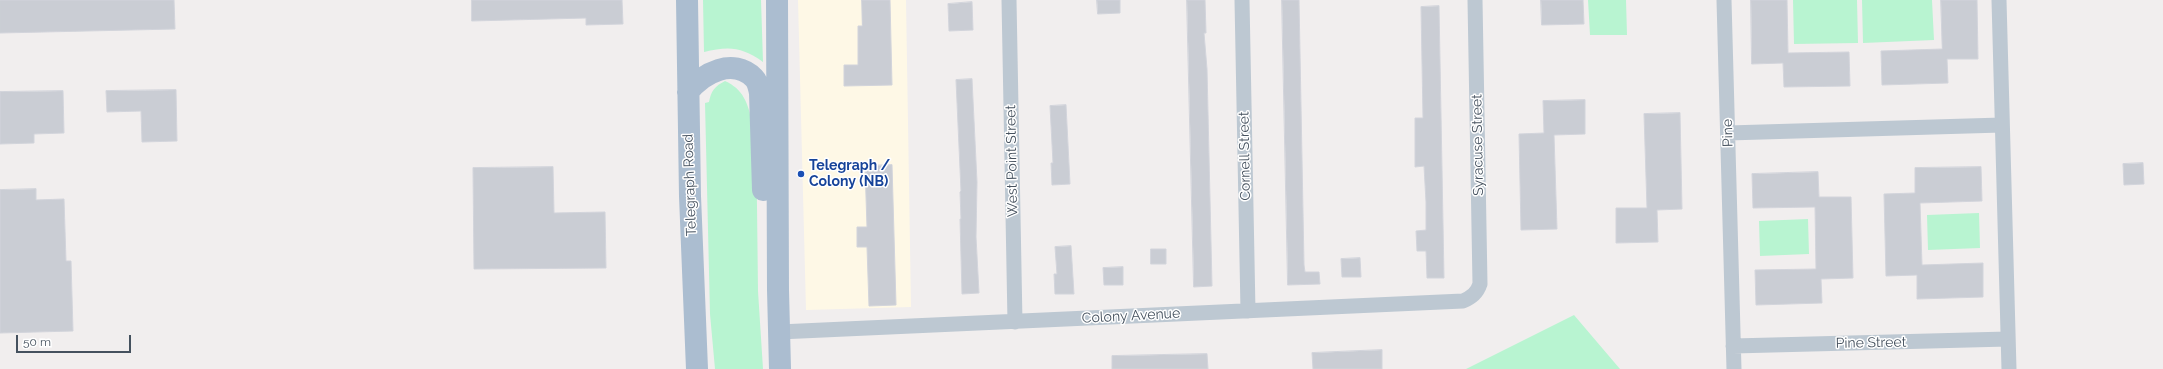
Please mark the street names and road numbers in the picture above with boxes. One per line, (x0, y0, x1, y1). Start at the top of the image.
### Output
street label: Syracuse Street (1469, 94, 1487, 196)
street label: West Point Street (1003, 105, 1021, 217)
street label: Cornell Street (1236, 111, 1254, 201)
street label: Pine (1719, 119, 1737, 147)
street label: Telegraph Road (680, 134, 700, 236)
street label: Colony Avenue (1081, 305, 1181, 327)
street label: Pine Street (1836, 334, 1906, 352)

